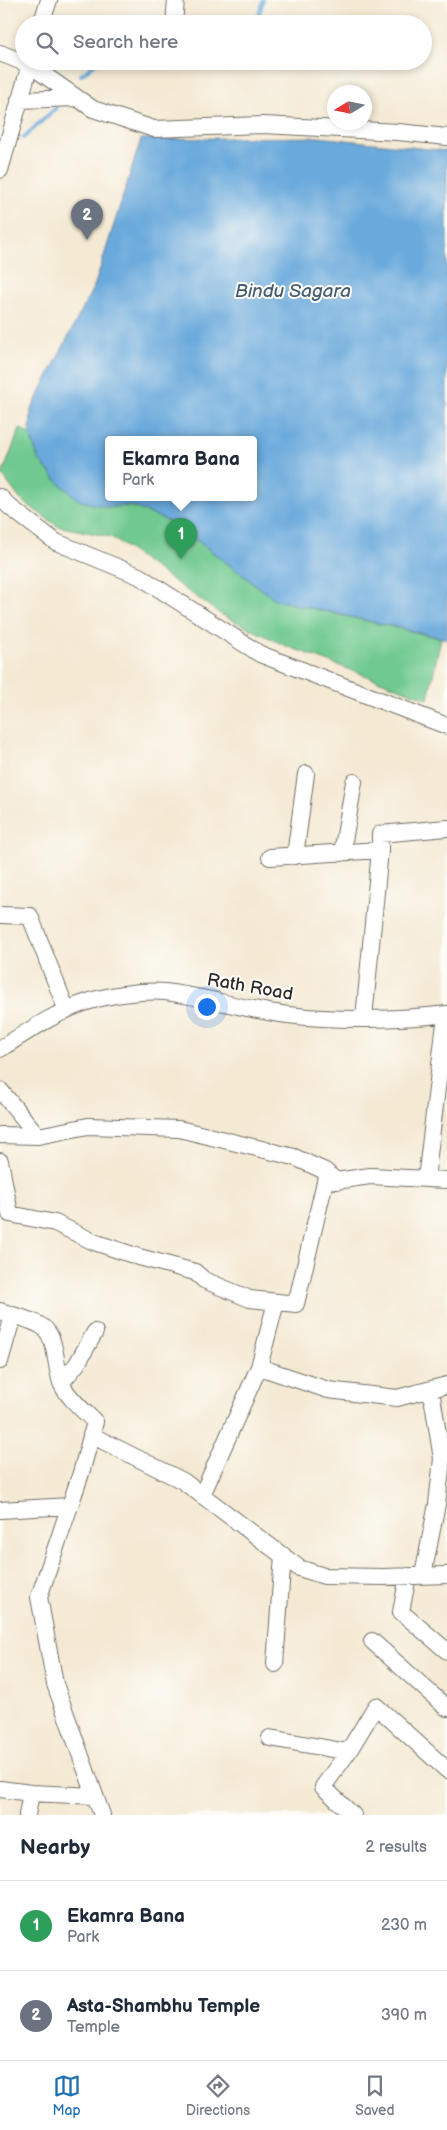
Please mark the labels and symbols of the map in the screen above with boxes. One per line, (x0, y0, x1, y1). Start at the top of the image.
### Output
north arrow (327, 85, 372, 130)
pin: 2 (71, 199, 103, 240)
water label: Bindu Sagara (235, 280, 351, 303)
pin: 1 (165, 518, 197, 559)
street label: Rath Road (205, 969, 295, 1005)
your location (194, 994, 220, 1020)

